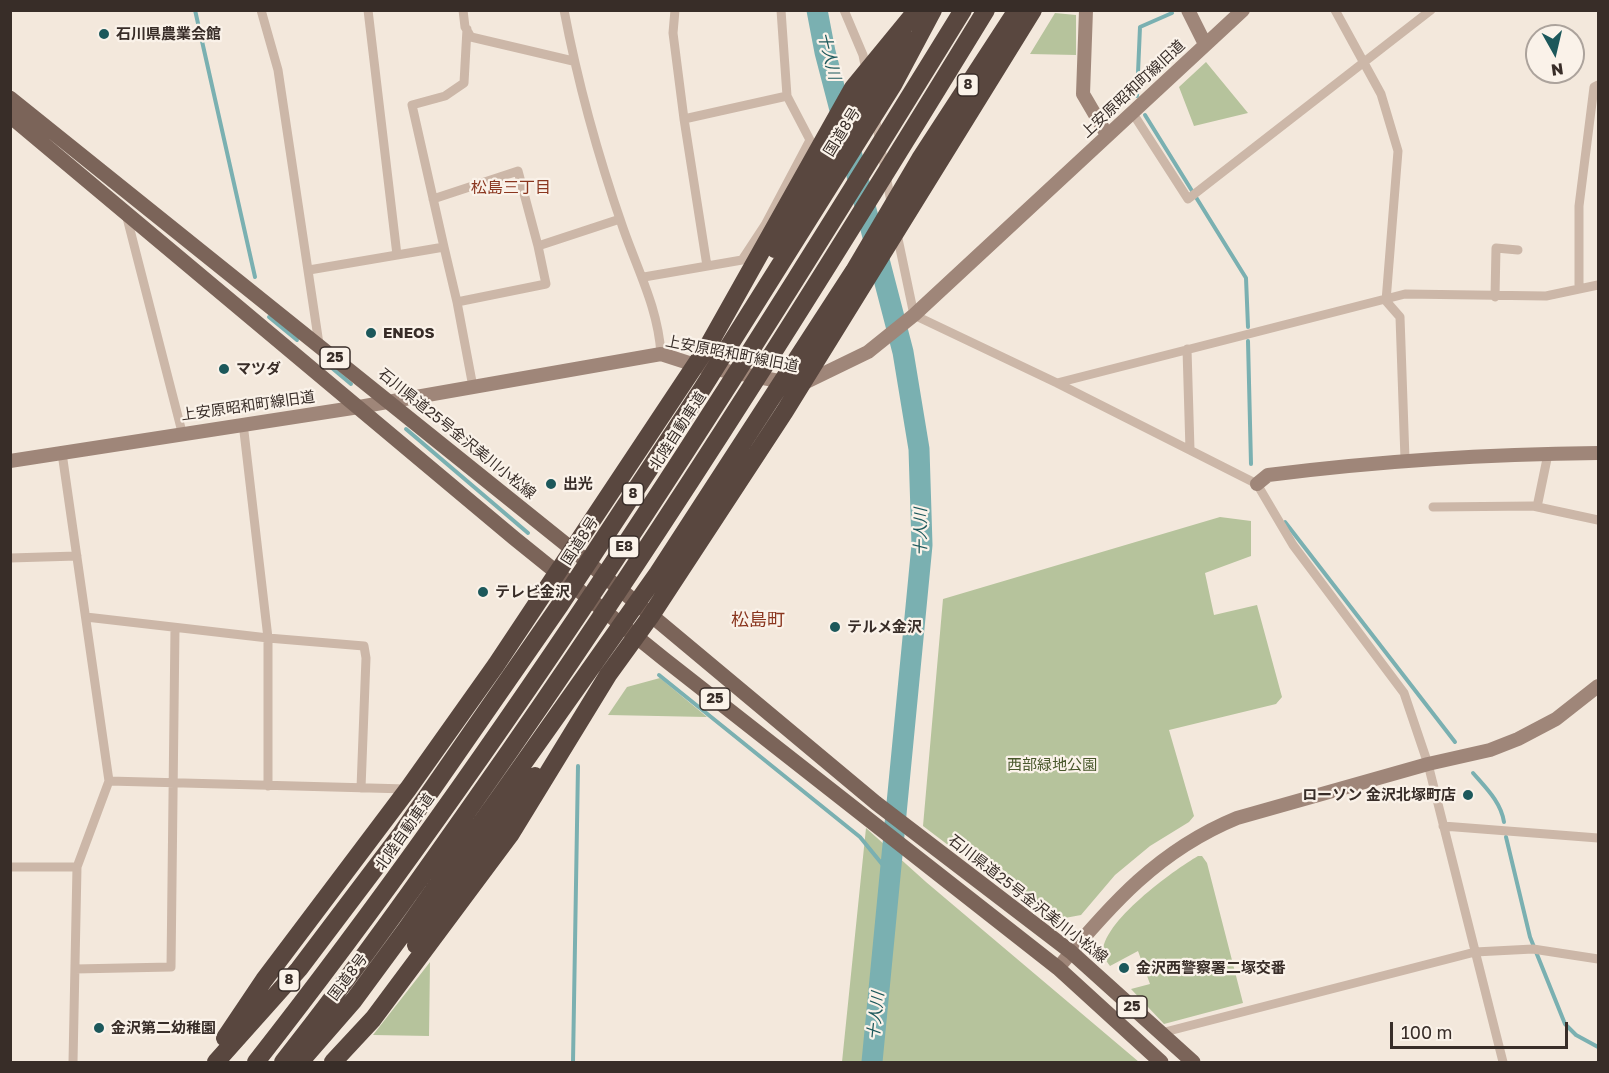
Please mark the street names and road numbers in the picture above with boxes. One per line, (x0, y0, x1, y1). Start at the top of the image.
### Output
street label: 上安原昭和町線旧道 (1077, 36, 1189, 142)
road number: 8 (958, 74, 978, 96)
street label: 国道8号 (820, 104, 864, 160)
street label: 上安原昭和町線旧道 (664, 332, 800, 376)
road number: 25 (320, 347, 350, 369)
street label: 石川県道25号金沢美川小松線 (375, 365, 539, 503)
street label: 上安原昭和町線旧道 (180, 388, 316, 424)
street label: 北陸自動車道 (646, 388, 710, 474)
road number: 8 (622, 483, 644, 505)
street label: 国道8号 (558, 513, 602, 569)
road number: E8 (609, 536, 639, 558)
road number: 25 (700, 688, 730, 710)
street label: 北陸自動車道 (372, 790, 438, 874)
street label: 石川県道25号金沢美川小松線 (945, 831, 1111, 967)
street label: 国道8号 (325, 950, 371, 1004)
road number: 8 (278, 969, 300, 991)
road number: 25 (1117, 996, 1147, 1018)

